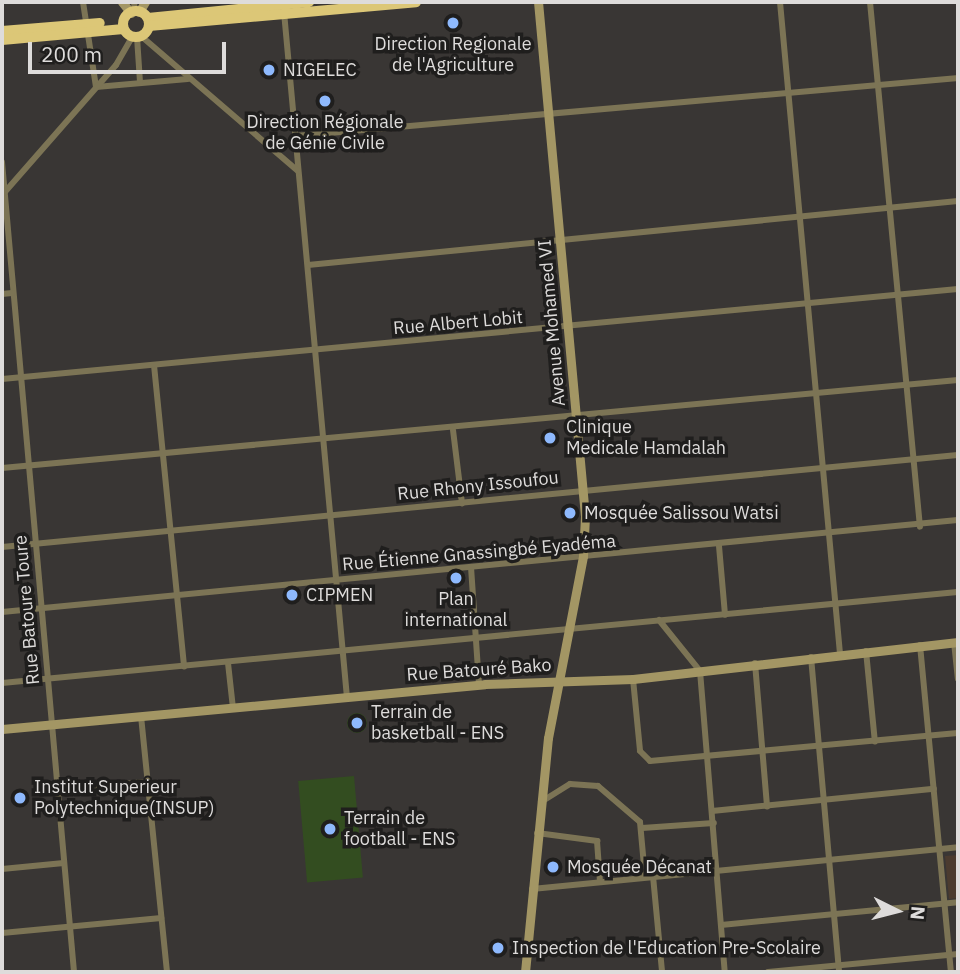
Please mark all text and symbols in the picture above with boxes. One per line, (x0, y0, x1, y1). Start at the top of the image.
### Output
marker: Direction Regionale de l'Agriculture (445, 15, 461, 31)
scale bar (32, 28, 229, 72)
place label: Direction Regionale de l'Agriculture (374, 34, 532, 76)
text: 200 m (41, 40, 102, 68)
place label: NIGELEC (283, 59, 357, 81)
marker: NIGELEC (261, 62, 277, 78)
marker: Direction Régionale de Génie Civile (317, 93, 333, 109)
place label: Direction Régionale de Génie Civile (246, 112, 404, 154)
street label: Avenue Mohamed VI (534, 239, 570, 407)
street label: Rue Albert Lobit (392, 307, 524, 339)
place label: Clinique Medicale Hamdalah (566, 417, 726, 460)
marker: Clinique Medicale Hamdalah (540, 428, 560, 448)
street label: Rue Rhony Issoufou (396, 467, 560, 505)
place label: Mosquée Salissou Watsi (584, 502, 779, 524)
marker: Mosquée Salissou Watsi (562, 505, 578, 521)
street label: Rue Étienne Gnassingbé Eyadéma (341, 530, 617, 576)
street label: Rue Batoure Toure (10, 534, 44, 686)
marker: Plan international (448, 570, 464, 586)
place label: CIPMEN (306, 584, 373, 606)
marker: CIPMEN (284, 587, 300, 603)
place label: Plan international (405, 589, 507, 632)
street label: Rue Batouré Bako (406, 654, 552, 686)
place label: Terrain de basketball - ENS (371, 702, 504, 744)
marker: Terrain de basketball - ENS (349, 715, 365, 731)
place label: Institut Superieur Polytechnique(INSUP) (34, 777, 215, 820)
marker: Institut Superieur Polytechnique(INSUP) (12, 790, 28, 806)
place label: Terrain de football - ENS (344, 808, 455, 850)
marker: Terrain de football - ENS (322, 821, 338, 837)
place label: Mosquée Décanat (567, 856, 712, 878)
marker: Mosquée Décanat (545, 859, 561, 875)
north arrow (862, 876, 932, 946)
text: N (905, 905, 931, 921)
place label: Inspection de l'Education Pre-Scolaire (512, 937, 821, 959)
marker: Inspection de l'Education Pre-Scolaire (490, 940, 506, 956)

